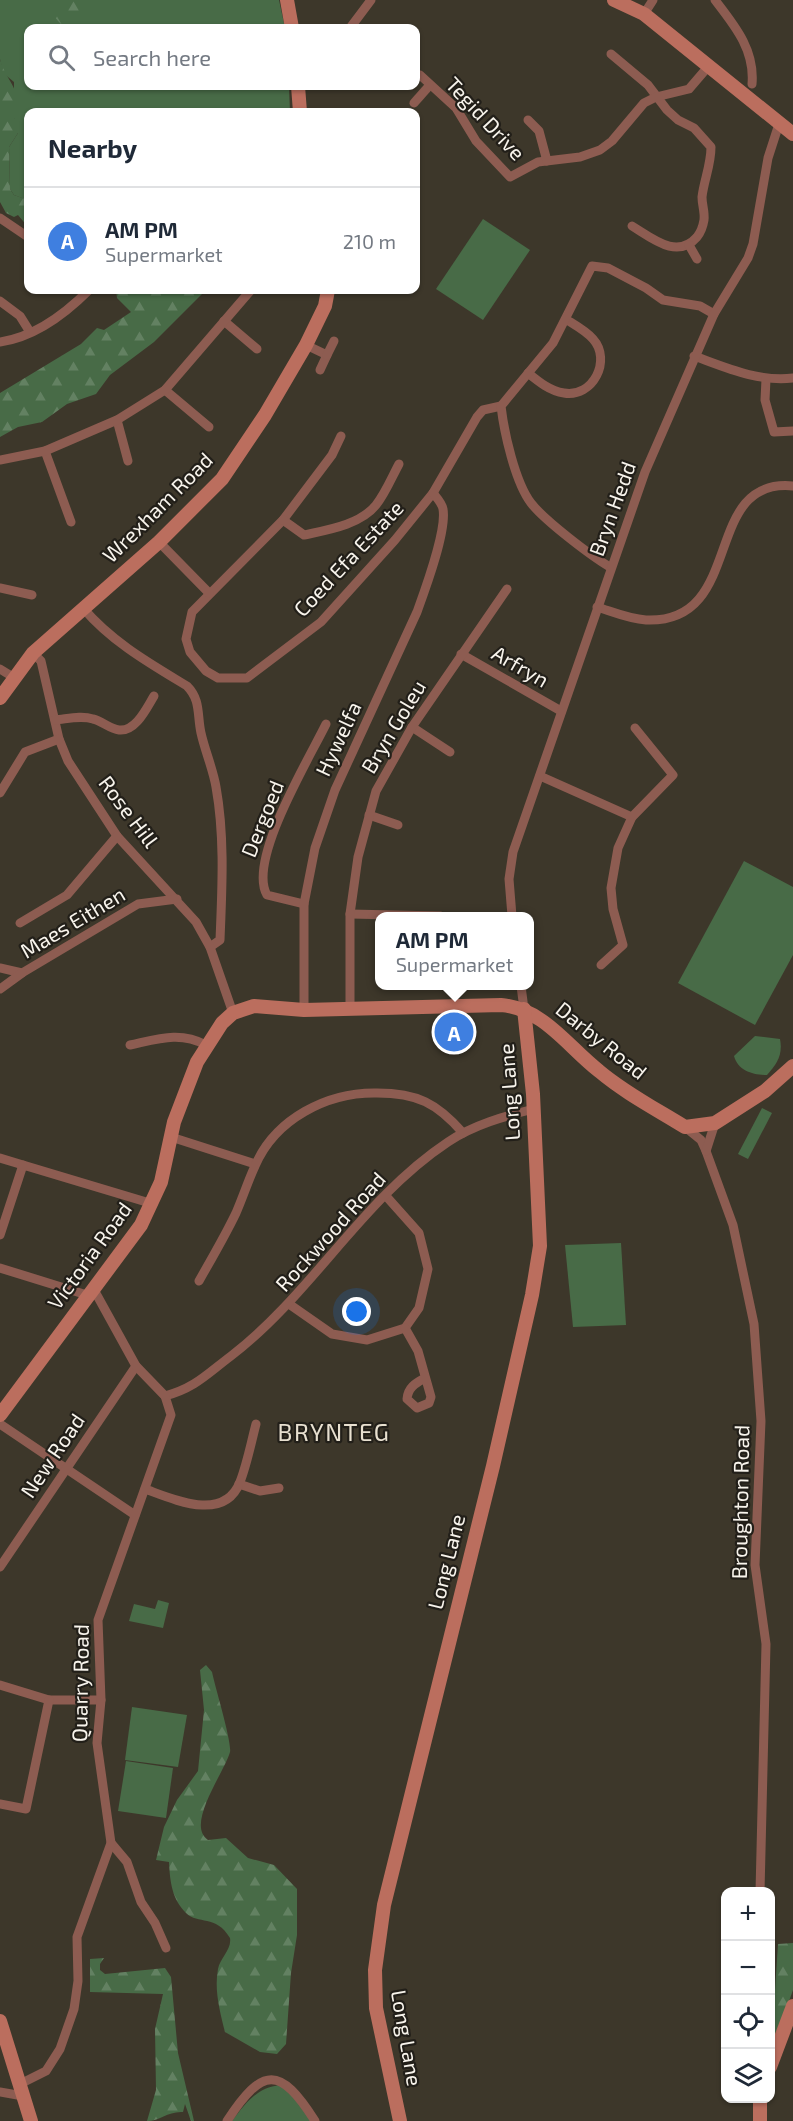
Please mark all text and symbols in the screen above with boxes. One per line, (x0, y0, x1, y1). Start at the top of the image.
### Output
search box (24, 24, 420, 90)
icon: search (45, 41, 78, 74)
text: Search here (93, 44, 211, 70)
street label: Tegid Drive (441, 71, 531, 165)
text: Nearby (48, 132, 137, 163)
text: AM PM (105, 216, 178, 242)
text: A (61, 229, 74, 253)
text: 210 m (343, 229, 396, 253)
text: Supermarket (105, 242, 223, 266)
street label: Wrexham Road (97, 447, 217, 567)
street label: Bryn Hedd (583, 458, 640, 559)
street label: Coed Efa Estate (288, 495, 408, 621)
street label: Arfryn (488, 640, 554, 692)
street label: Bryn Goleu (355, 675, 430, 777)
street label: Hywelfa (310, 697, 366, 780)
street label: Rose Hill (94, 770, 165, 852)
street label: Dergoed (235, 776, 288, 860)
street label: Maes Eithen (16, 881, 129, 963)
popup (375, 912, 534, 990)
text: AM PM (396, 926, 469, 952)
text: Supermarket (396, 952, 513, 976)
street label: Darby Road (552, 996, 652, 1084)
pin: A (434, 1010, 474, 1054)
street label: Long Lane (493, 1043, 524, 1141)
street label: Rockwood Road (270, 1166, 390, 1296)
street label: Victoria Road (42, 1197, 136, 1314)
your location (342, 1297, 371, 1326)
street label: New Road (15, 1408, 89, 1502)
district label: BRYNTEG (278, 1417, 390, 1446)
street label: Broughton Road (726, 1425, 753, 1579)
street label: Long Lane (422, 1512, 469, 1612)
street label: Quarry Road (66, 1624, 94, 1742)
map controls (721, 1887, 775, 2103)
button: + (721, 1887, 775, 1941)
button: − (721, 1941, 775, 1995)
street label: Long Lane (387, 1988, 428, 2088)
button: locate (721, 1995, 775, 2049)
button: layers (721, 2049, 775, 2103)

